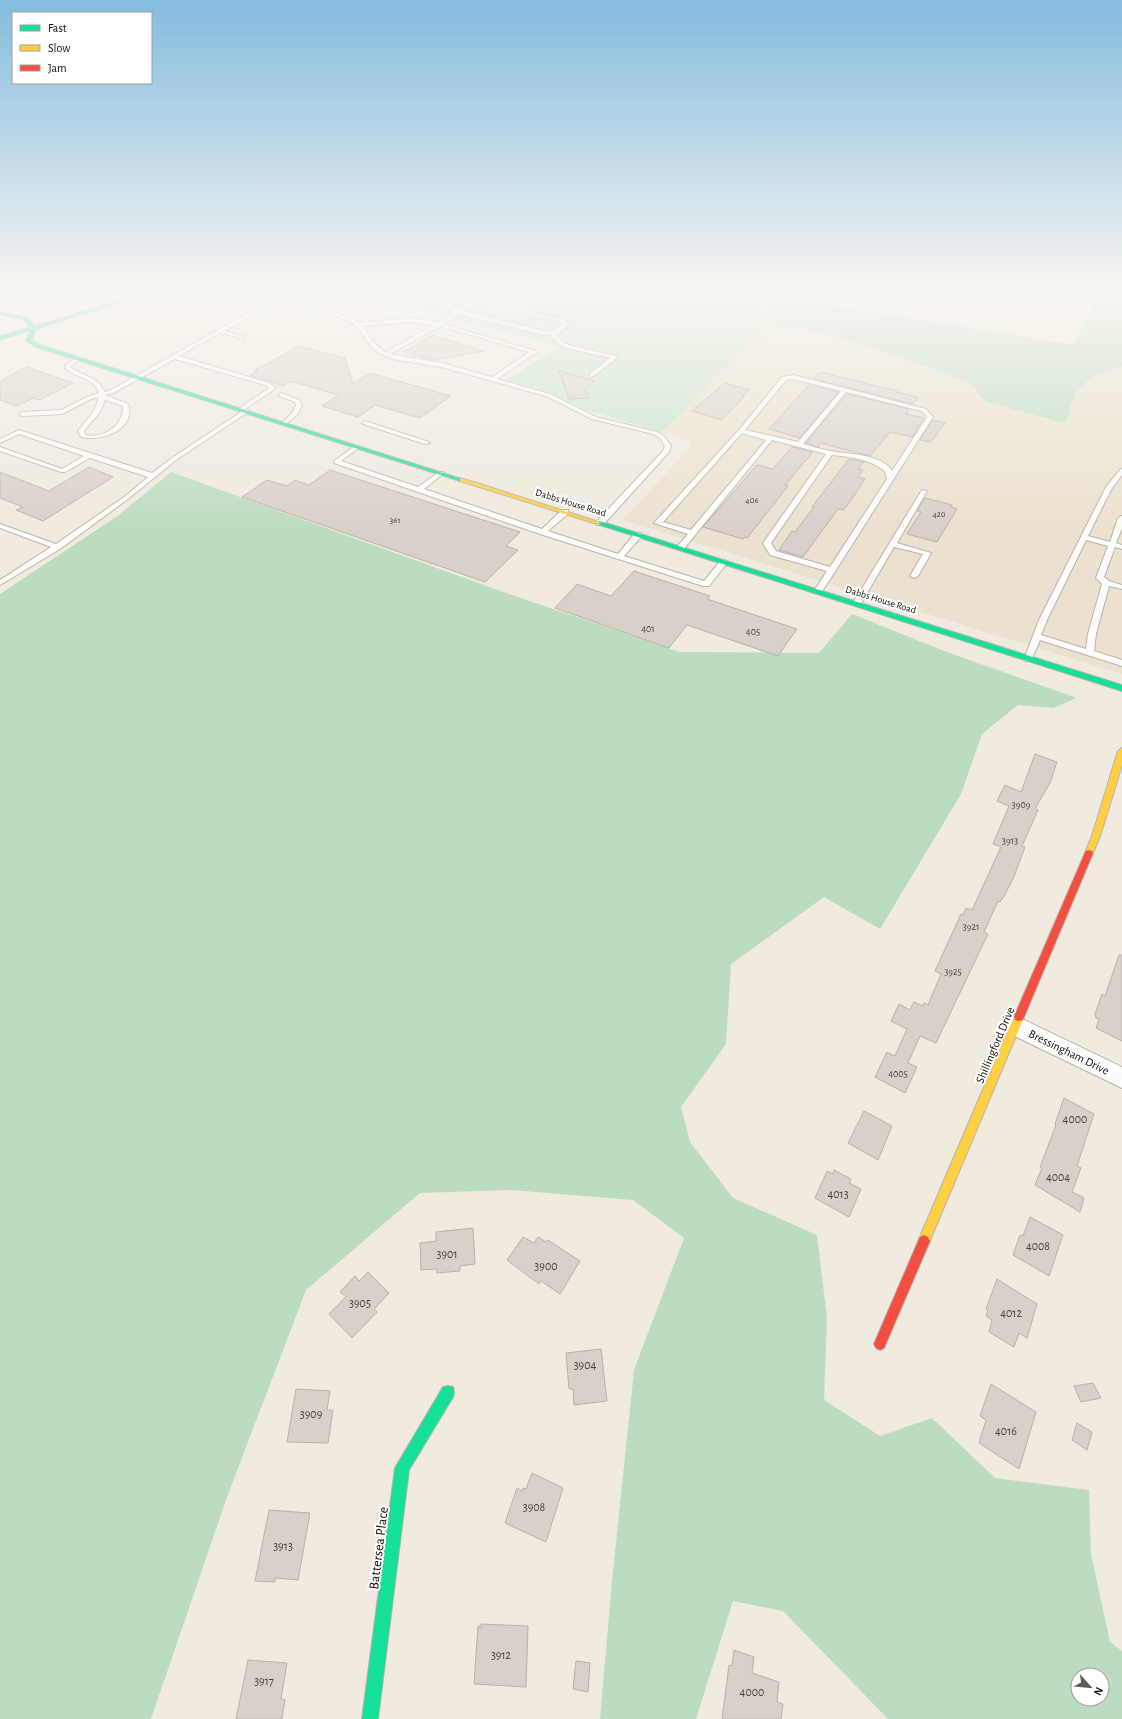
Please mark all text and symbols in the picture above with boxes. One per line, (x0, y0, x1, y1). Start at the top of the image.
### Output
legend (12, 12, 152, 84)
text: Fast (48, 22, 67, 34)
text: Slow (48, 42, 70, 54)
text: Jam (48, 62, 67, 74)
street label: Dabbs House Road (534, 487, 607, 518)
house number: 406 (745, 496, 759, 505)
house number: 420 (932, 510, 946, 519)
house number: 361 (389, 516, 401, 525)
street label: Dabbs House Road (844, 584, 917, 615)
house number: 401 (641, 624, 655, 634)
house number: 405 (746, 627, 760, 637)
house number: 3909 (1012, 800, 1031, 810)
house number: 3913 (1002, 836, 1018, 846)
house number: 3921 (963, 922, 979, 932)
house number: 3925 (944, 967, 962, 977)
street label: Shillingford Drive (974, 1005, 1016, 1085)
street label: Bressingham Drive (1027, 1027, 1111, 1077)
house number: 4005 (888, 1069, 908, 1079)
house number: 4000 (1063, 1113, 1087, 1125)
house number: 4004 (1046, 1171, 1070, 1183)
house number: 4013 (827, 1188, 849, 1200)
house number: 4008 (1026, 1240, 1050, 1252)
house number: 3901 (436, 1248, 458, 1260)
house number: 3900 (534, 1260, 558, 1272)
house number: 3905 (349, 1297, 371, 1309)
house number: 4012 (1000, 1307, 1022, 1319)
house number: 3904 (574, 1359, 597, 1371)
house number: 3909 (300, 1408, 323, 1420)
house number: 4016 (995, 1425, 1017, 1437)
house number: 3908 (523, 1501, 546, 1513)
street label: Battersea Place (367, 1506, 391, 1590)
house number: 3913 (273, 1540, 293, 1552)
house number: 3912 (491, 1649, 512, 1661)
north arrow (1070, 1667, 1110, 1707)
house number: 3917 (254, 1675, 274, 1687)
text: N (1092, 1685, 1105, 1697)
house number: 4000 (740, 1686, 764, 1698)

